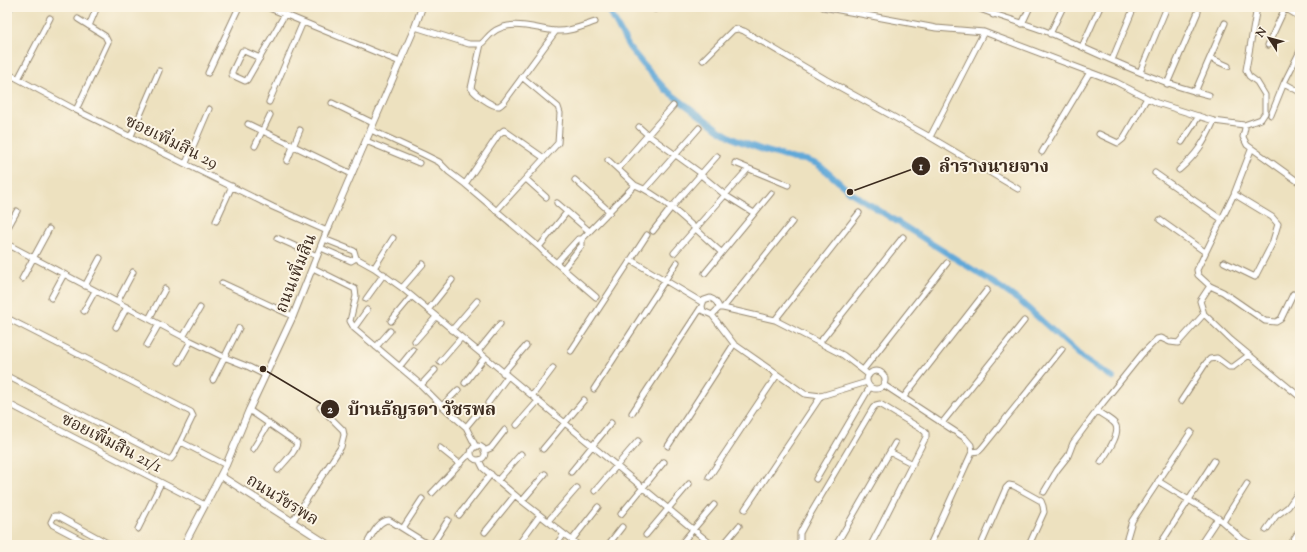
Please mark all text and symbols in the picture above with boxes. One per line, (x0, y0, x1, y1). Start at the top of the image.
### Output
north arrow (1249, 18, 1289, 58)
text: N (1252, 24, 1271, 42)
street label: ซอยเพิ่มสิน 29 (120, 108, 223, 176)
callout: ลำรางนายจาง (911, 151, 1057, 181)
text: ลำรางนายจาง (939, 155, 1049, 181)
text: 1 (918, 158, 924, 176)
street label: ถนนเพิ่มสิน (269, 230, 324, 317)
callout: บ้านธัญรดา วัชรพล (320, 394, 504, 424)
text: บ้านธัญรดา วัชรพล (348, 398, 496, 424)
text: 2 (327, 401, 333, 419)
street label: ซอยเพิ่มสิน 21/1 (57, 407, 167, 480)
street label: ถนนวัชรพล (241, 469, 323, 533)

